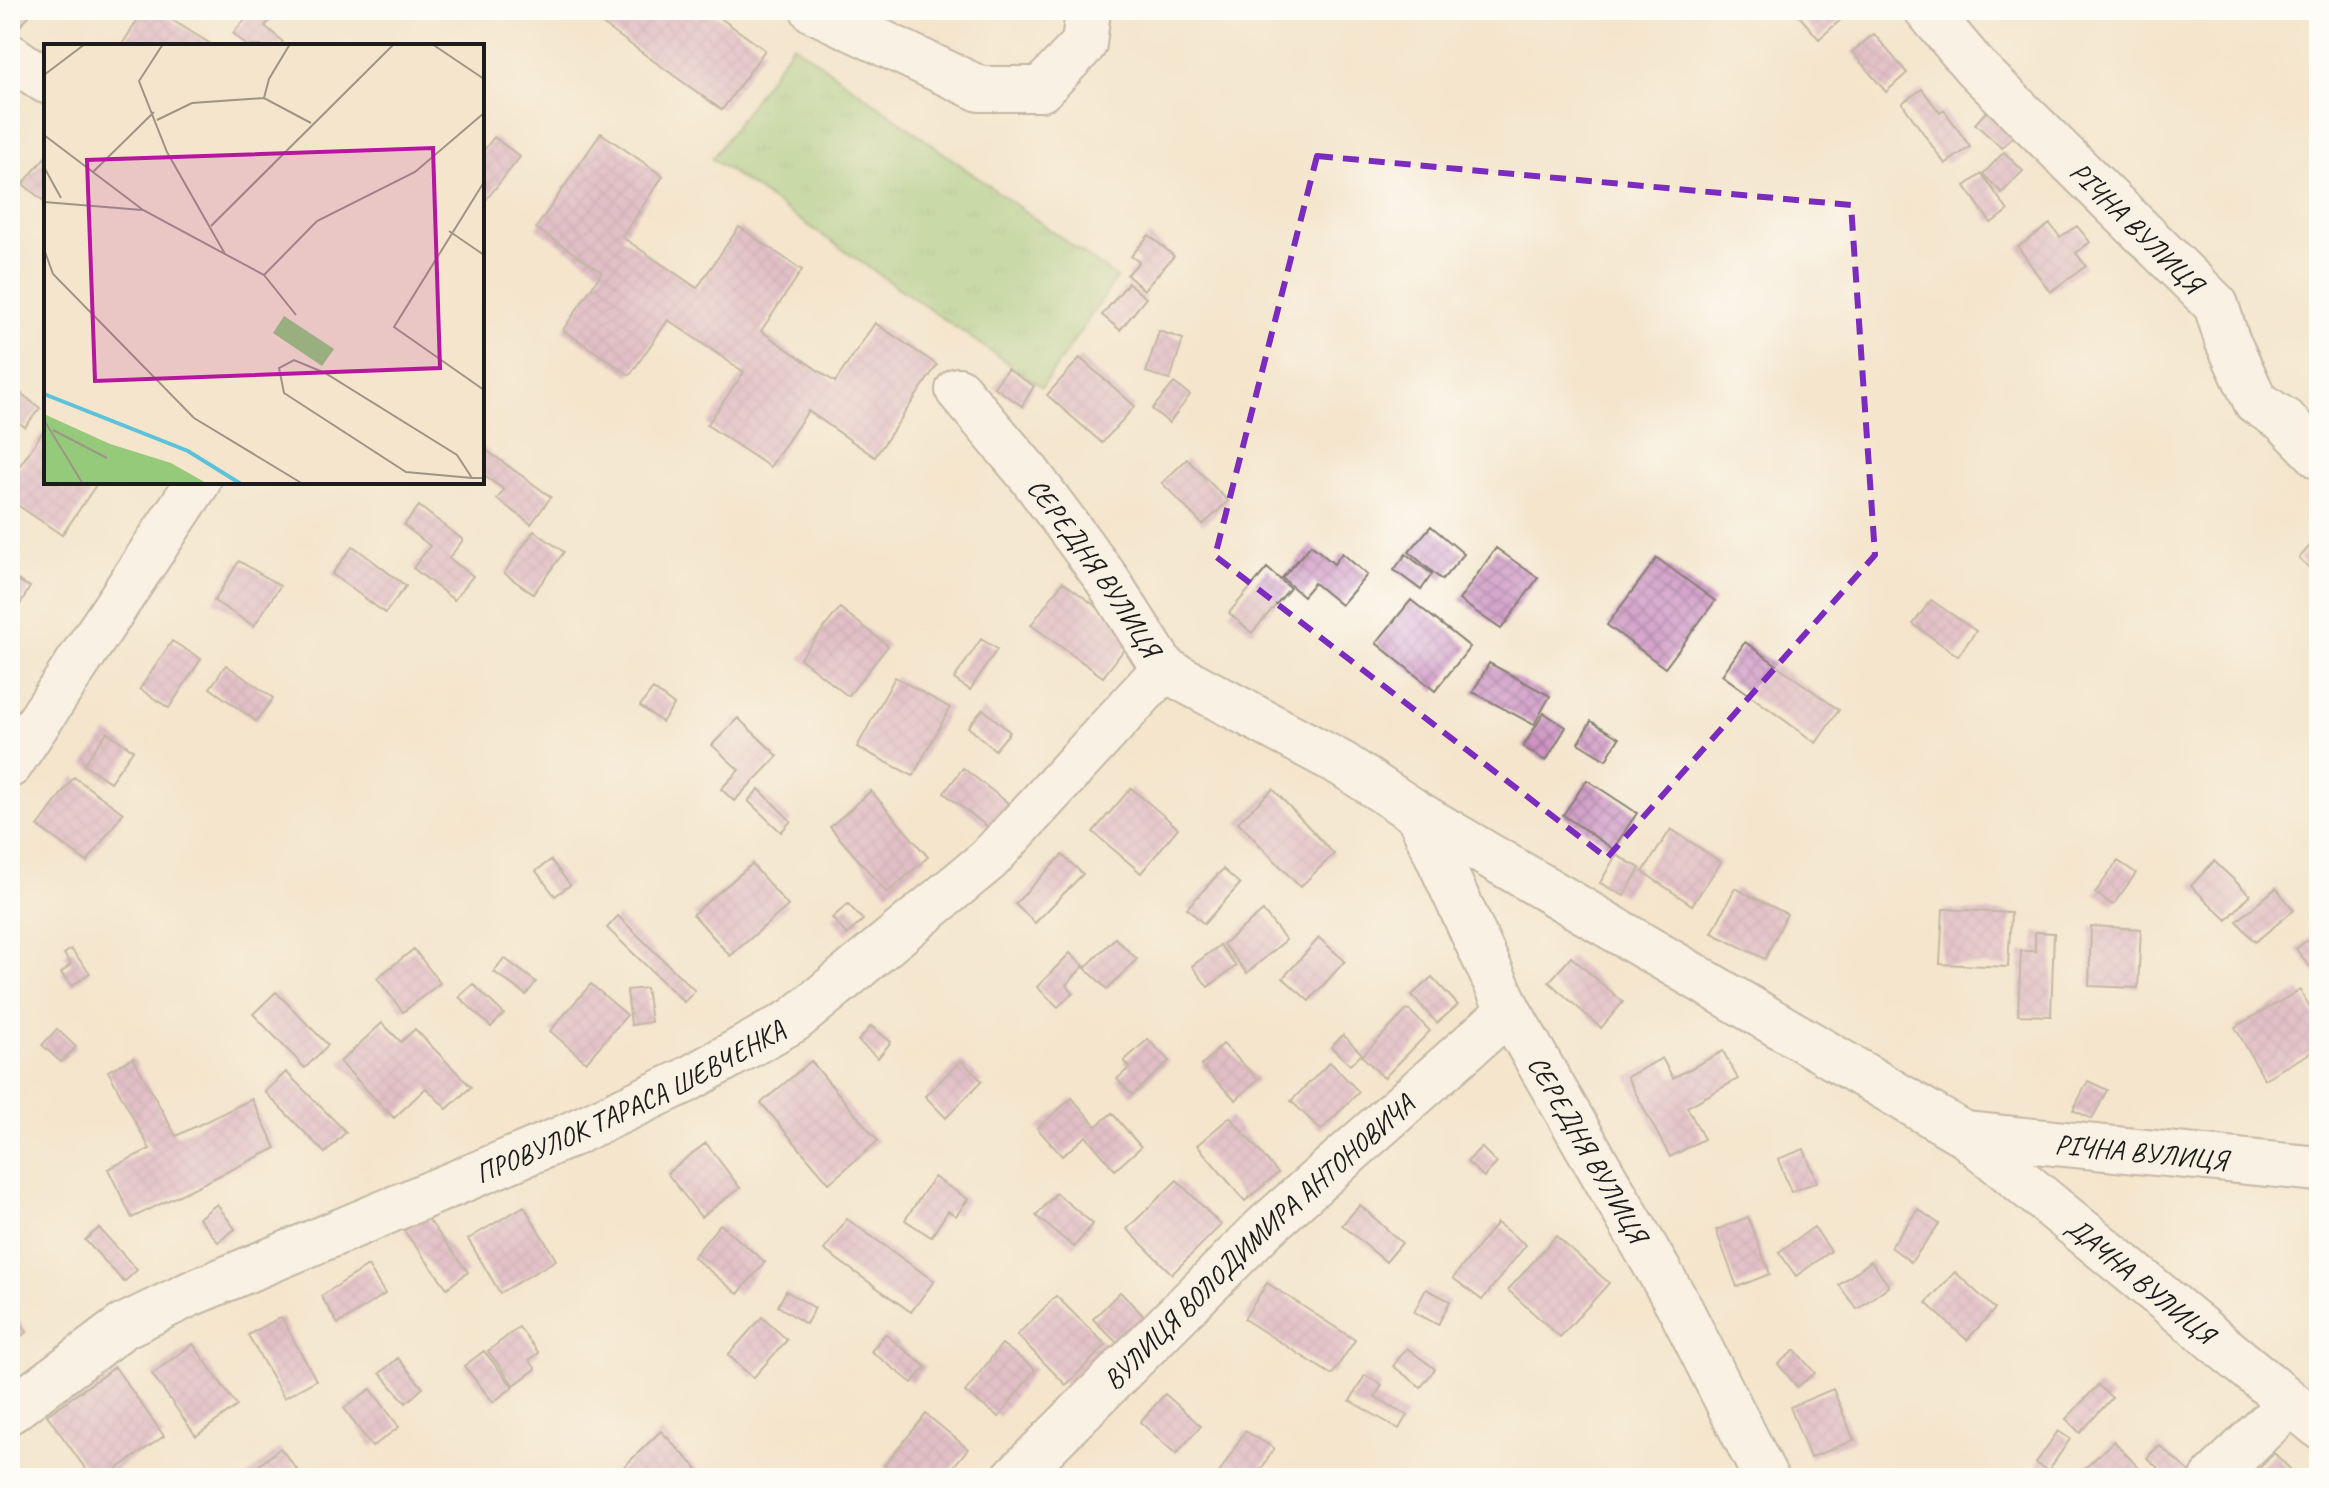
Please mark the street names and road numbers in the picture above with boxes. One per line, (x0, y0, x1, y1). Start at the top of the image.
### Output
street label: РІЧНА ВУЛИЦЯ (2063, 154, 2214, 303)
street label: СЕРЕДНЯ ВУЛИЦЯ (1020, 471, 1171, 666)
street label: ПРОВУЛОК ТАРАСА ШЕВЧЕНКА (470, 1011, 792, 1190)
street label: СЕРЕДНЯ ВУЛИЦЯ (1521, 1049, 1658, 1252)
street label: ВУЛИЦЯ ВОЛОДИМИРА АНТОНОВИЧА (1095, 1085, 1422, 1397)
street label: РІЧНА ВУЛИЦЯ (2054, 1126, 2233, 1178)
street label: ДАЧНА ВУЛИЦЯ (2060, 1209, 2225, 1353)

